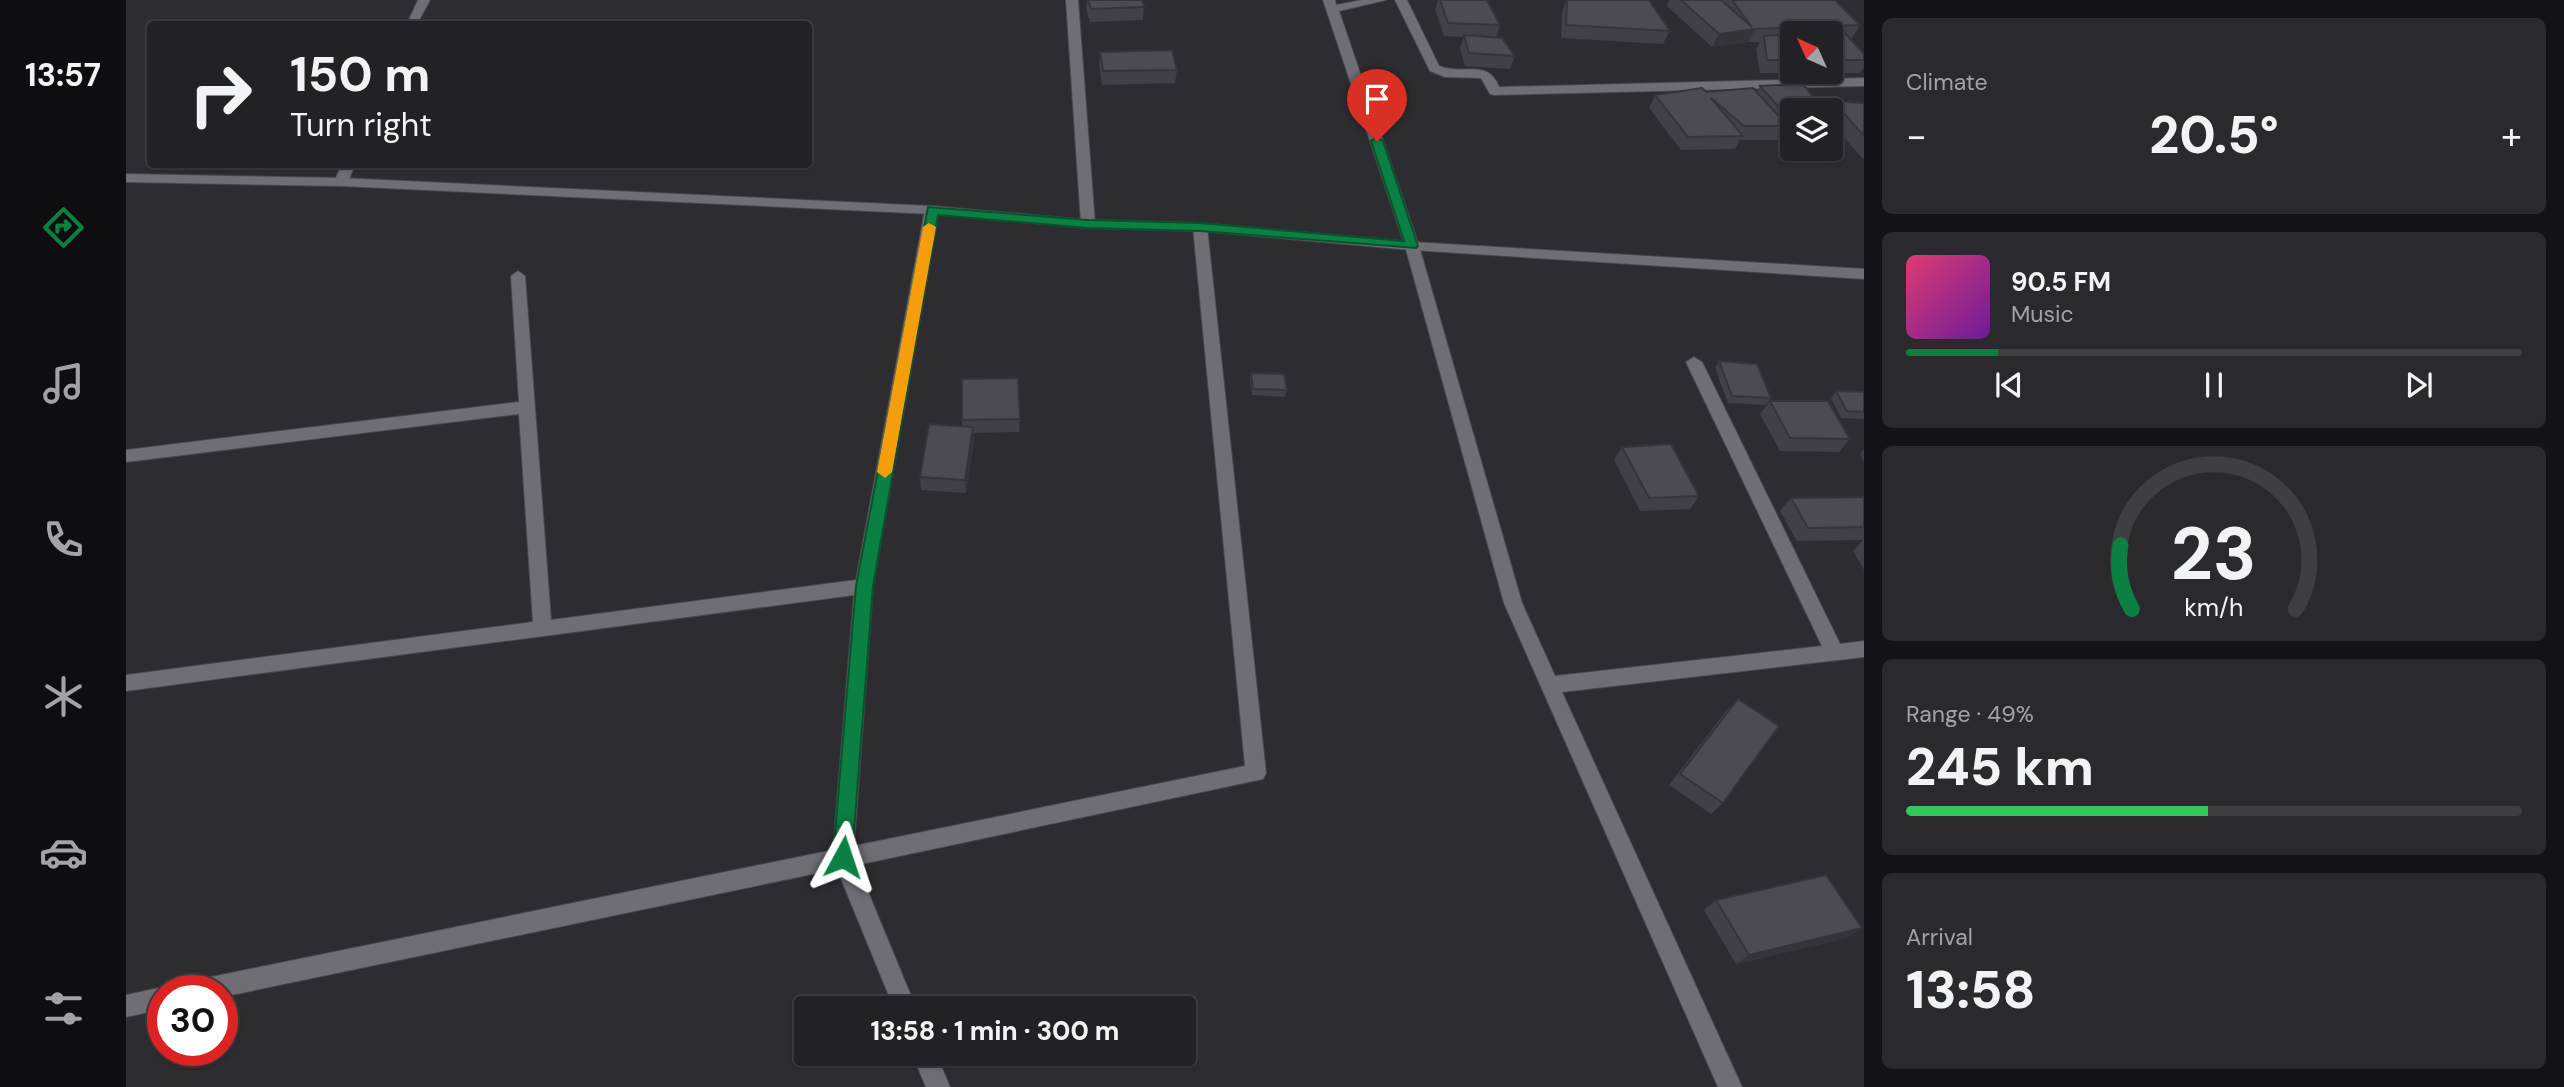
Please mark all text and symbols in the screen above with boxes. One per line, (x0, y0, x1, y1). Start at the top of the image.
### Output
north arrow (1780, 21, 1843, 84)
map controls (1780, 21, 1843, 161)
text: 150 m (290, 42, 430, 106)
icon: right (175, 49, 266, 140)
text: 13:57 (25, 54, 101, 96)
text: Climate (1906, 67, 1988, 97)
pin (1347, 69, 1407, 141)
icon: arrive (1358, 80, 1396, 118)
button: layers (1780, 98, 1843, 161)
text: 20.5° (2149, 101, 2279, 169)
text: Turn right (290, 104, 432, 146)
text: − (1906, 111, 1927, 161)
text: + (2501, 111, 2522, 161)
icon: directions (39, 203, 88, 252)
text: 90.5 FM (2011, 265, 2111, 299)
text: Music (2011, 299, 2074, 329)
icon: music (39, 359, 88, 408)
icon: previous (1990, 366, 2028, 404)
icon: pause (2195, 366, 2233, 404)
icon: next (2400, 366, 2438, 404)
text: 23 (2171, 508, 2257, 603)
icon: phone (39, 515, 88, 564)
text: km/h (2184, 591, 2244, 624)
icon: climate (39, 672, 88, 721)
text: Range · 49% (1906, 699, 2034, 729)
text: 245 km (1906, 733, 2094, 801)
position arrow (806, 820, 880, 894)
icon: car (39, 828, 88, 877)
text: Arrival (1906, 922, 1973, 952)
text: 13:58 (1906, 956, 2036, 1024)
speed limit sign: 30 (147, 975, 238, 1066)
icon: filters (39, 984, 88, 1033)
text: 13:58 · 1 min · 300 m (871, 1014, 1119, 1048)

